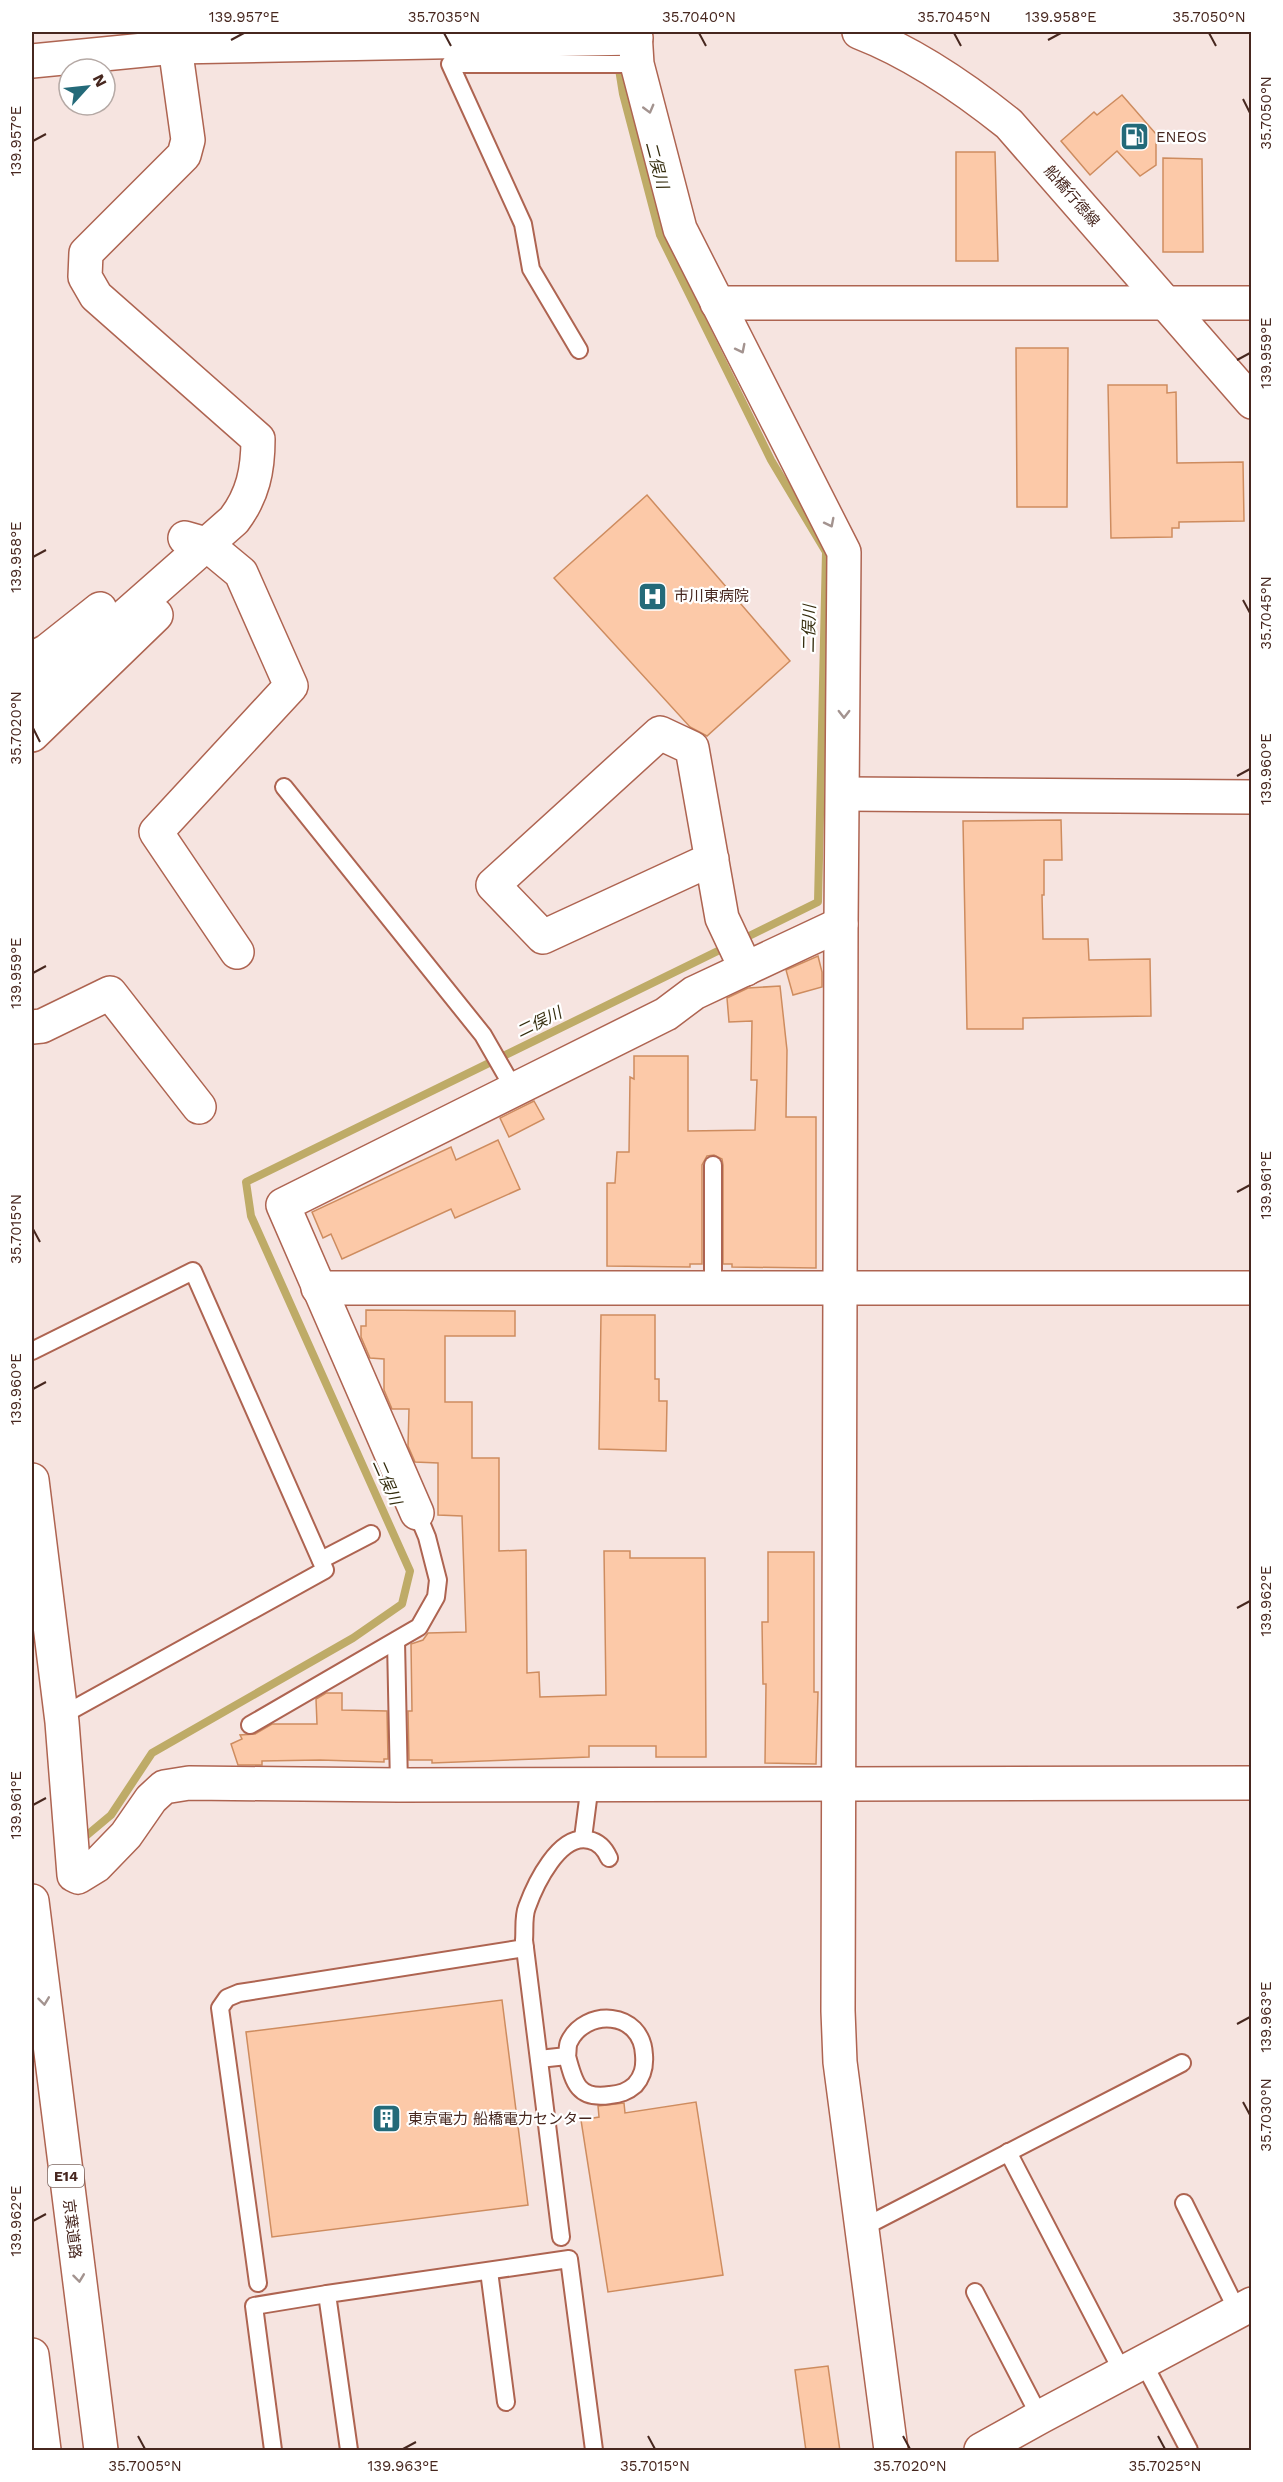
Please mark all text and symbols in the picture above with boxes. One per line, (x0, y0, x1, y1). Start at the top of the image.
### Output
text: 139.957°E (209, 8, 279, 26)
text: 35.7035°N (408, 8, 480, 26)
text: 35.7040°N (662, 8, 736, 26)
text: 35.7045°N (917, 8, 991, 26)
text: 139.958°E (1025, 8, 1097, 26)
text: 35.7050°N (1172, 8, 1246, 26)
north arrow (57, 57, 117, 117)
text: N (89, 71, 111, 90)
text: 35.7050°N (1257, 76, 1275, 150)
one-way arrow (641, 104, 654, 114)
text: 139.957°E (7, 106, 25, 176)
fuel station icon: ENEOS (1119, 121, 1151, 153)
place label: ENEOS (1156, 128, 1207, 146)
water label: 二俣川 (642, 139, 673, 193)
street label: 船橋行徳線 (1041, 162, 1103, 230)
text: 139.959°E (1257, 317, 1275, 389)
one-way arrow (734, 343, 745, 353)
one-way arrow (822, 516, 834, 527)
text: 139.958°E (7, 521, 25, 593)
text: 35.7045°N (1257, 576, 1275, 650)
hospital icon: 市川東病院 (637, 580, 669, 612)
place label: 市川東病院 (674, 587, 749, 605)
water label: 二俣川 (799, 603, 819, 653)
text: 35.7020°N (7, 691, 25, 765)
one-way arrow (838, 709, 850, 718)
text: 139.960°E (1257, 733, 1275, 805)
text: 139.959°E (7, 937, 25, 1009)
water label: 二俣川 (513, 1002, 567, 1041)
text: 139.961°E (1257, 1151, 1275, 1219)
text: 35.7015°N (7, 1194, 25, 1264)
text: 139.960°E (7, 1353, 25, 1425)
water label: 二俣川 (369, 1456, 406, 1510)
text: 139.962°E (1257, 1565, 1275, 1637)
text: 139.961°E (7, 1771, 25, 1839)
text: 139.963°E (1257, 1981, 1275, 2053)
one-way arrow (37, 1996, 49, 2005)
text: 35.7030°N (1257, 2078, 1275, 2152)
building icon: 東京電力 船橋電力センター (371, 2103, 403, 2135)
place label: 東京電力 船橋電力センター (408, 2110, 593, 2128)
road number: E14 (48, 2165, 84, 2187)
text: 139.962°E (7, 2185, 25, 2257)
street label: 京葉道路 (59, 2198, 85, 2260)
one-way arrow (72, 2273, 84, 2282)
text: 35.7005°N (108, 2457, 182, 2475)
text: 139.963°E (367, 2457, 439, 2475)
text: 35.7015°N (620, 2457, 690, 2475)
text: 35.7020°N (873, 2457, 947, 2475)
text: 35.7025°N (1129, 2457, 1202, 2475)

